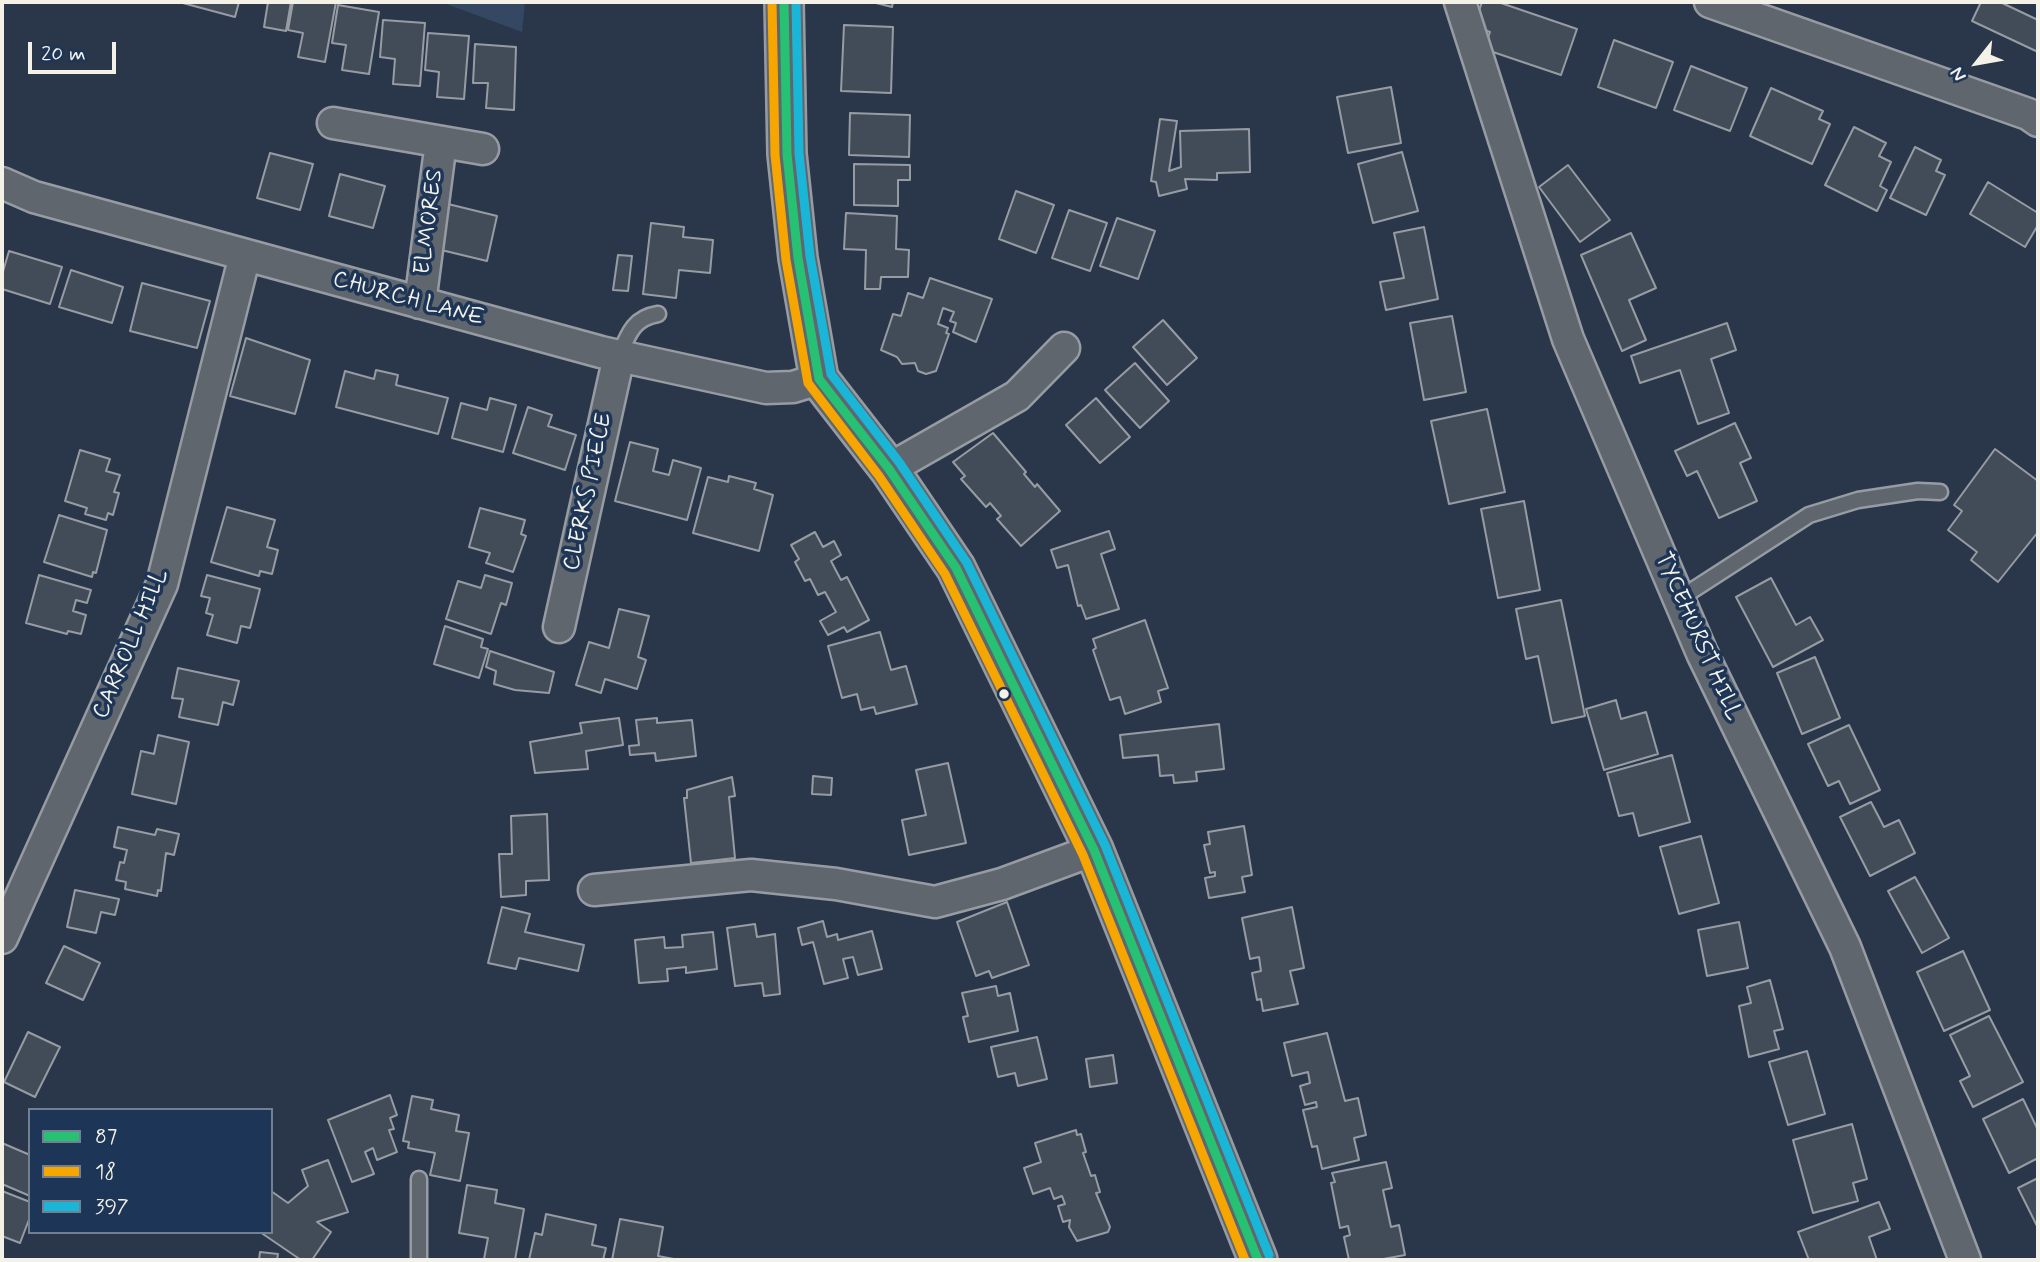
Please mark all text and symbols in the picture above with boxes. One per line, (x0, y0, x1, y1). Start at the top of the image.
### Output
scale bar (32, 28, 119, 72)
north arrow (1942, 28, 2012, 98)
text: 20 m (41, 40, 86, 68)
text: N (1945, 62, 1973, 86)
street label: ELMORES (410, 168, 450, 276)
street label: CHURCH LANE (329, 267, 487, 333)
street label: CLERKS PIECE (559, 411, 619, 573)
street label: TYCEHURST HILL (1647, 548, 1747, 726)
street label: CARROLL HILL (88, 565, 176, 723)
unlabelled marker (997, 687, 1011, 701)
legend (28, 1108, 273, 1234)
text: 87 (95, 1123, 117, 1151)
text: 18 (95, 1158, 116, 1186)
text: 397 (95, 1193, 129, 1221)

